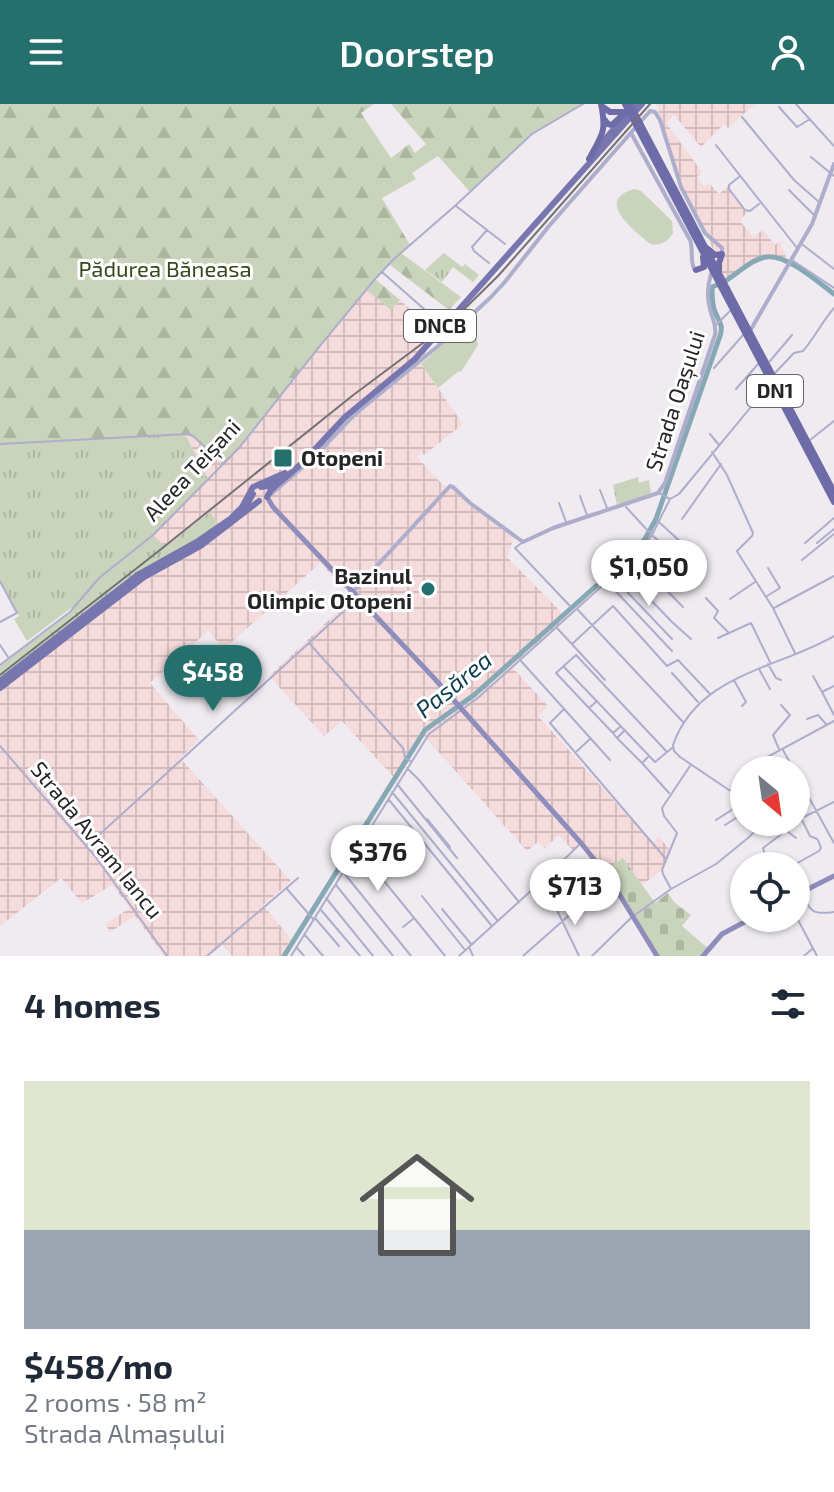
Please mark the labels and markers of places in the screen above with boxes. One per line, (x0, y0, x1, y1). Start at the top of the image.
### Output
place label: Otopeni (301, 444, 383, 470)
marker: Otopeni (272, 447, 294, 469)
pin: $1,050 (584, 540, 714, 608)
place label: Bazinul Olimpic Otopeni (247, 562, 413, 613)
marker: Bazinul Olimpic Otopeni (419, 580, 437, 598)
pin: $458 (166, 645, 260, 713)
pin: $376 (331, 825, 425, 893)
pin: $713 (528, 859, 622, 927)

